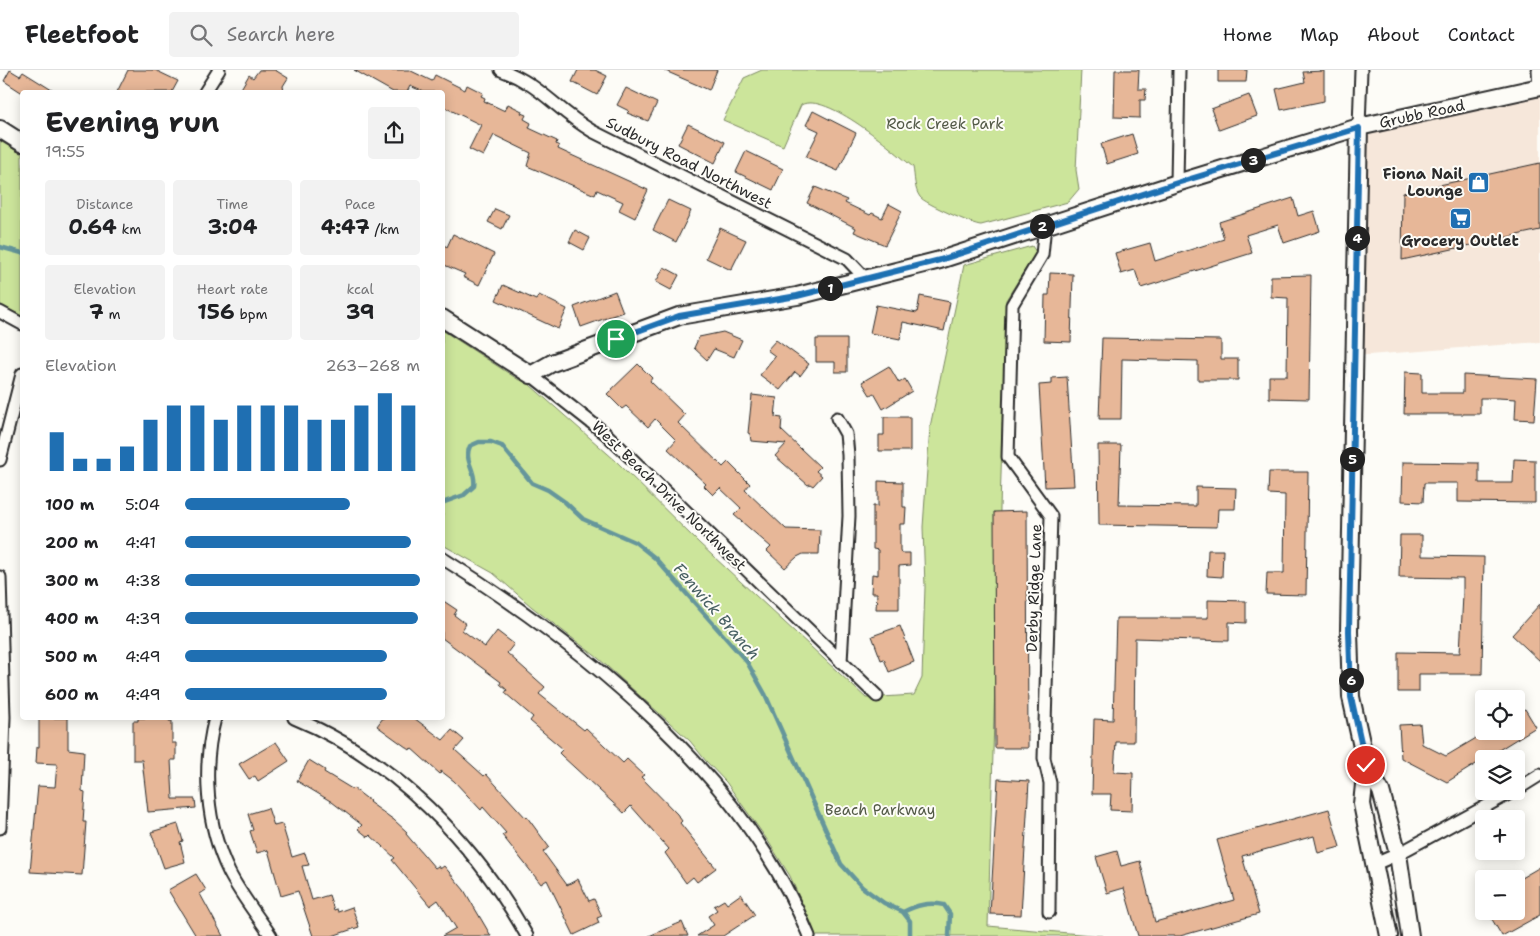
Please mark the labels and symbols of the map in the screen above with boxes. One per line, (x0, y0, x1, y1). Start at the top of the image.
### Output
street label: Grubb Road (1377, 95, 1467, 133)
street label: Sudbury Road Northwest (603, 112, 775, 214)
park label: Rock Creek Park (886, 114, 1004, 134)
pin: 3 (1240, 148, 1266, 172)
place label: Fiona Nail Lounge (1383, 164, 1463, 201)
shop icon: Fiona Nail Lounge (1467, 171, 1491, 195)
supermarket icon: Grocery Outlet (1448, 206, 1472, 230)
pin: 2 (1030, 214, 1054, 238)
pin: 4 (1344, 226, 1370, 250)
place label: Grocery Outlet (1401, 231, 1519, 251)
pin: 1 (818, 276, 842, 300)
pin (595, 318, 637, 360)
street label: West Beach Drive Northwest (587, 417, 751, 575)
pin: 5 (1340, 446, 1364, 472)
street label: Derby Ridge Lane (1022, 523, 1046, 653)
water label: Fenwick Branch (669, 559, 764, 664)
pin: 6 (1338, 668, 1364, 692)
pin (1345, 744, 1387, 786)
park label: Beach Parkway (825, 800, 935, 820)

